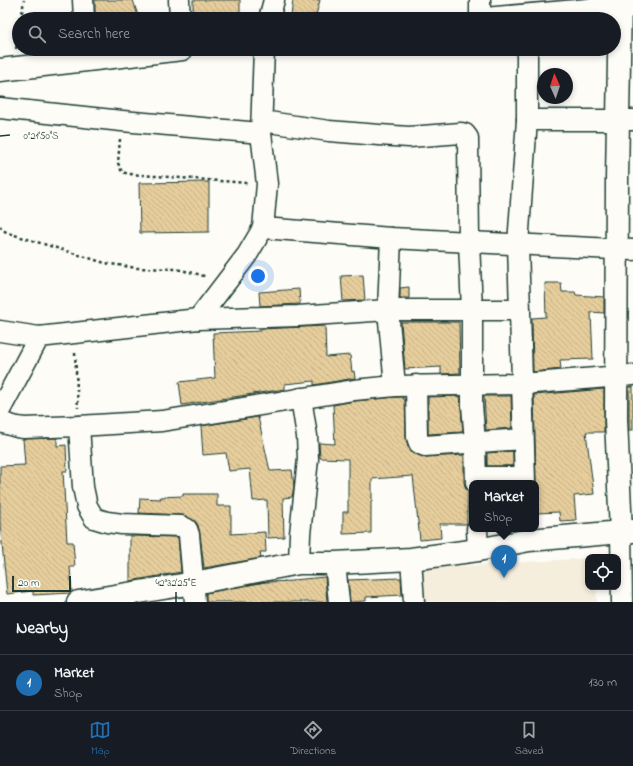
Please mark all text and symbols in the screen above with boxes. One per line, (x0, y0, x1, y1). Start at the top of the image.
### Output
search box (12, 12, 621, 56)
icon: search (26, 23, 48, 45)
text: Search here (58, 23, 130, 45)
north arrow (537, 68, 573, 104)
text: 0°21'50"S (24, 129, 59, 144)
your location (248, 266, 268, 286)
popup (469, 480, 539, 532)
text: Market (484, 486, 524, 508)
text: Shop (484, 508, 512, 527)
pin: 1 (491, 545, 517, 578)
map controls (585, 554, 621, 590)
button: locate (585, 554, 621, 590)
scale bar (12, 574, 71, 593)
text: 20 m (18, 575, 40, 591)
text: 42°32'25"E (155, 576, 197, 591)
text: Nearby (16, 616, 68, 641)
text: Market (54, 662, 94, 684)
text: 1 (27, 673, 31, 692)
text: 130 m (589, 673, 617, 692)
text: Shop (54, 684, 82, 703)
tab: Map (89, 719, 111, 759)
tab: Directions (290, 719, 336, 759)
tab: Saved (515, 719, 544, 759)

